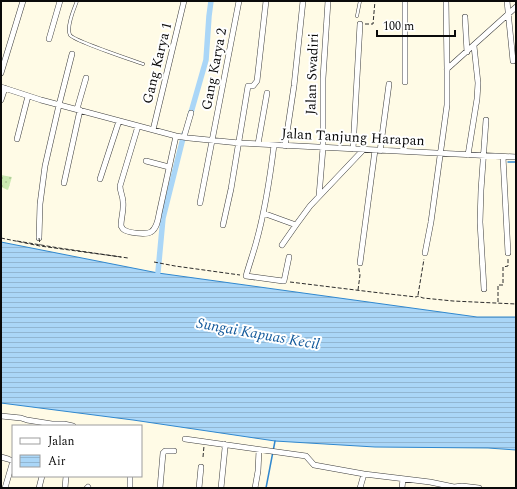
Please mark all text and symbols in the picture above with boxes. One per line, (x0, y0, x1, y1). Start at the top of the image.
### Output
scale bar (377, 12, 455, 38)
text: 100 m (383, 17, 414, 36)
street label: Gang Karya 1 (137, 20, 177, 106)
street label: Gang Karya 2 (196, 26, 232, 112)
street label: Jalan Swadiri (300, 33, 324, 115)
street label: Jalan Tanjung Harapan (281, 123, 425, 151)
water label: Sungai Kapuas Kecil (195, 312, 321, 356)
legend (12, 425, 142, 477)
text: Jalan (48, 432, 75, 451)
text: Air (48, 452, 66, 471)

